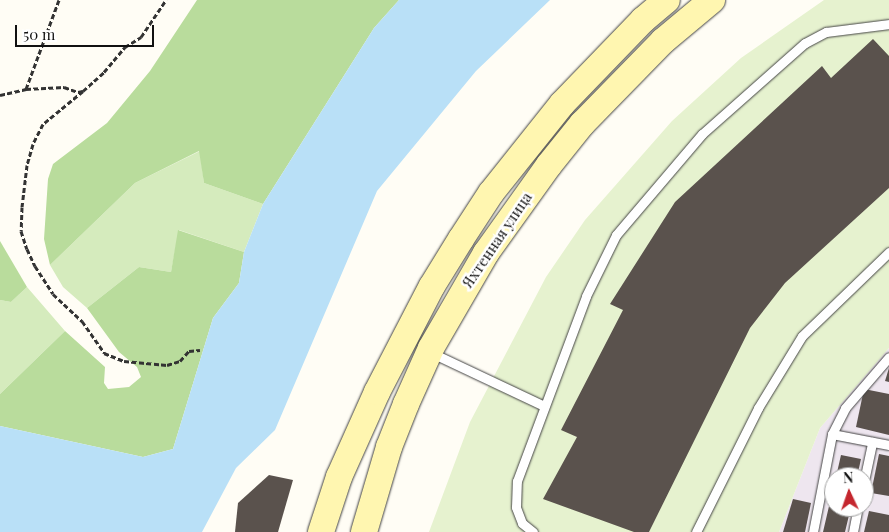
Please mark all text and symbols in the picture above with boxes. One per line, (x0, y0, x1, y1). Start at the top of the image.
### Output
scale bar (18, 15, 156, 47)
text: 50 m (23, 24, 55, 44)
street label: Яхтенная улица (458, 189, 536, 291)
north arrow (824, 467, 874, 517)
text: N (843, 468, 854, 487)

